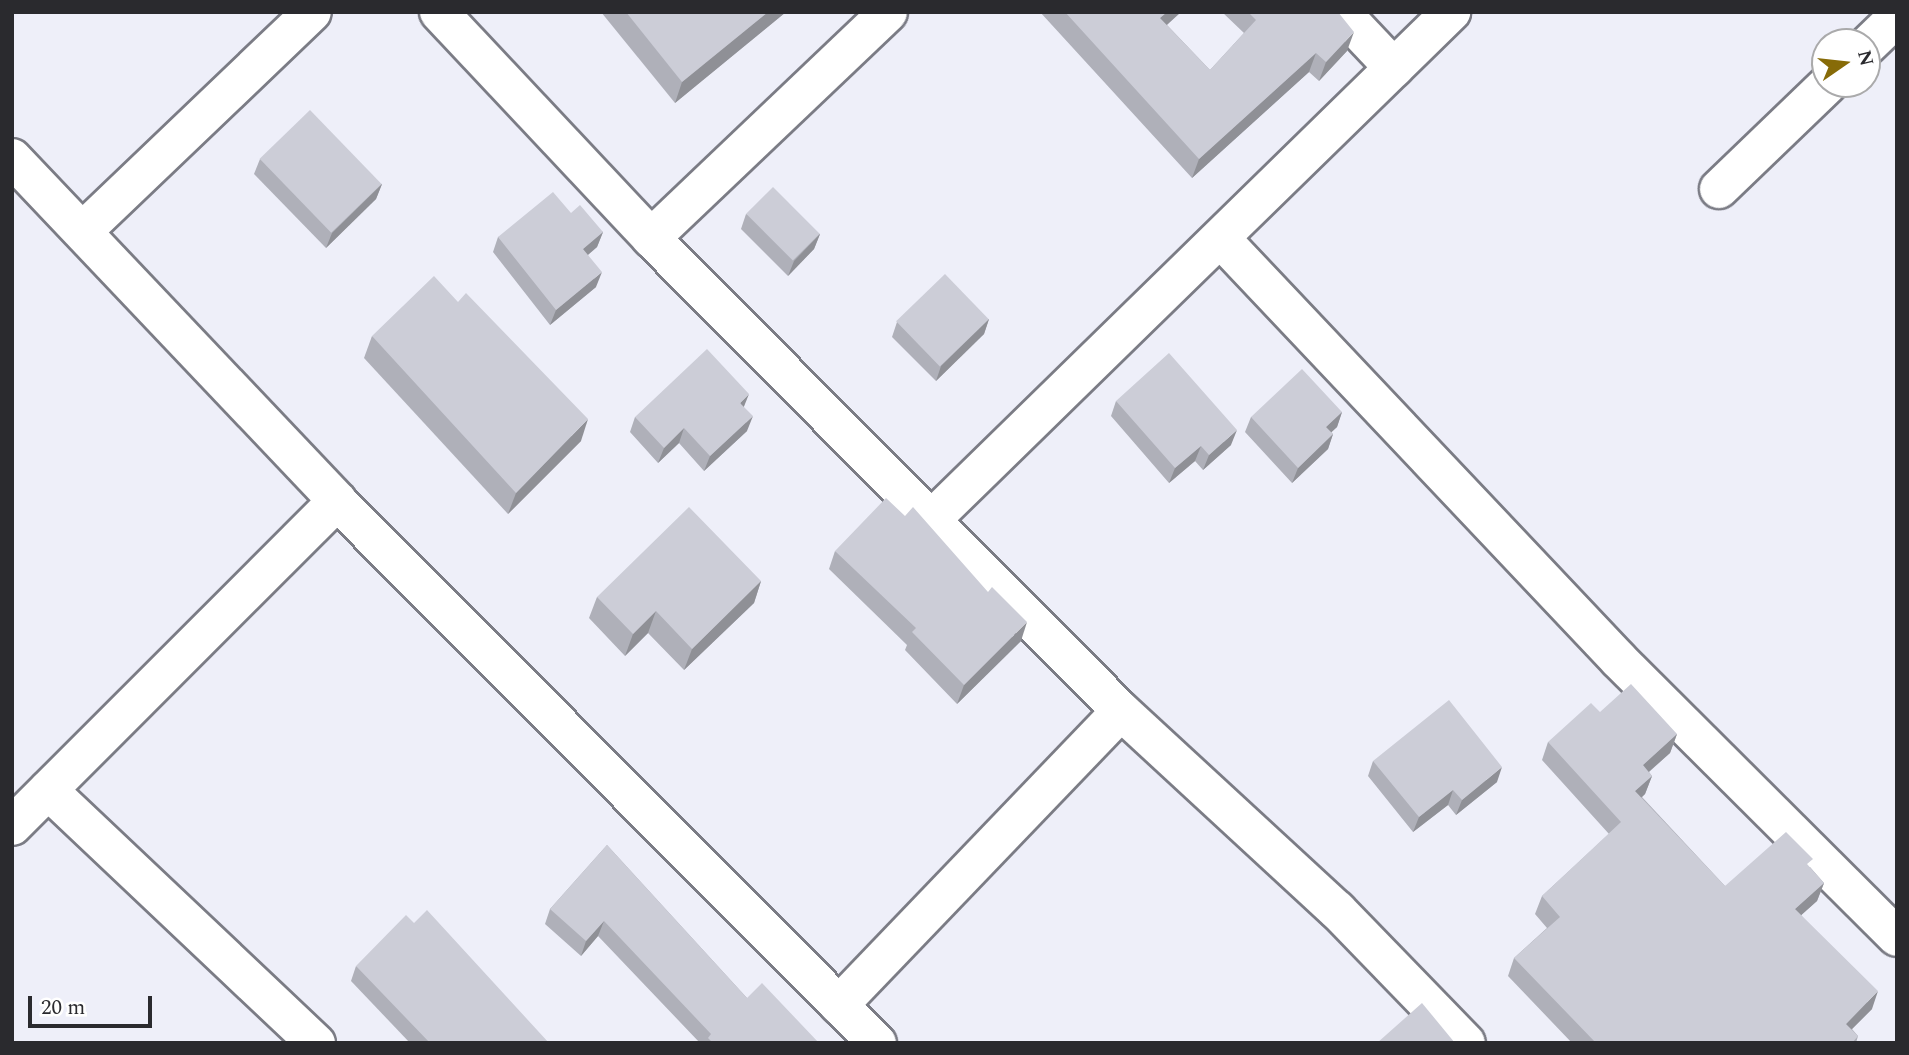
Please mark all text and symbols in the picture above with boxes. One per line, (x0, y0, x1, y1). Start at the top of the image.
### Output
north arrow (1811, 28, 1881, 98)
text: N (1849, 47, 1881, 69)
scale bar (32, 982, 156, 1026)
text: 20 m (41, 992, 85, 1024)

